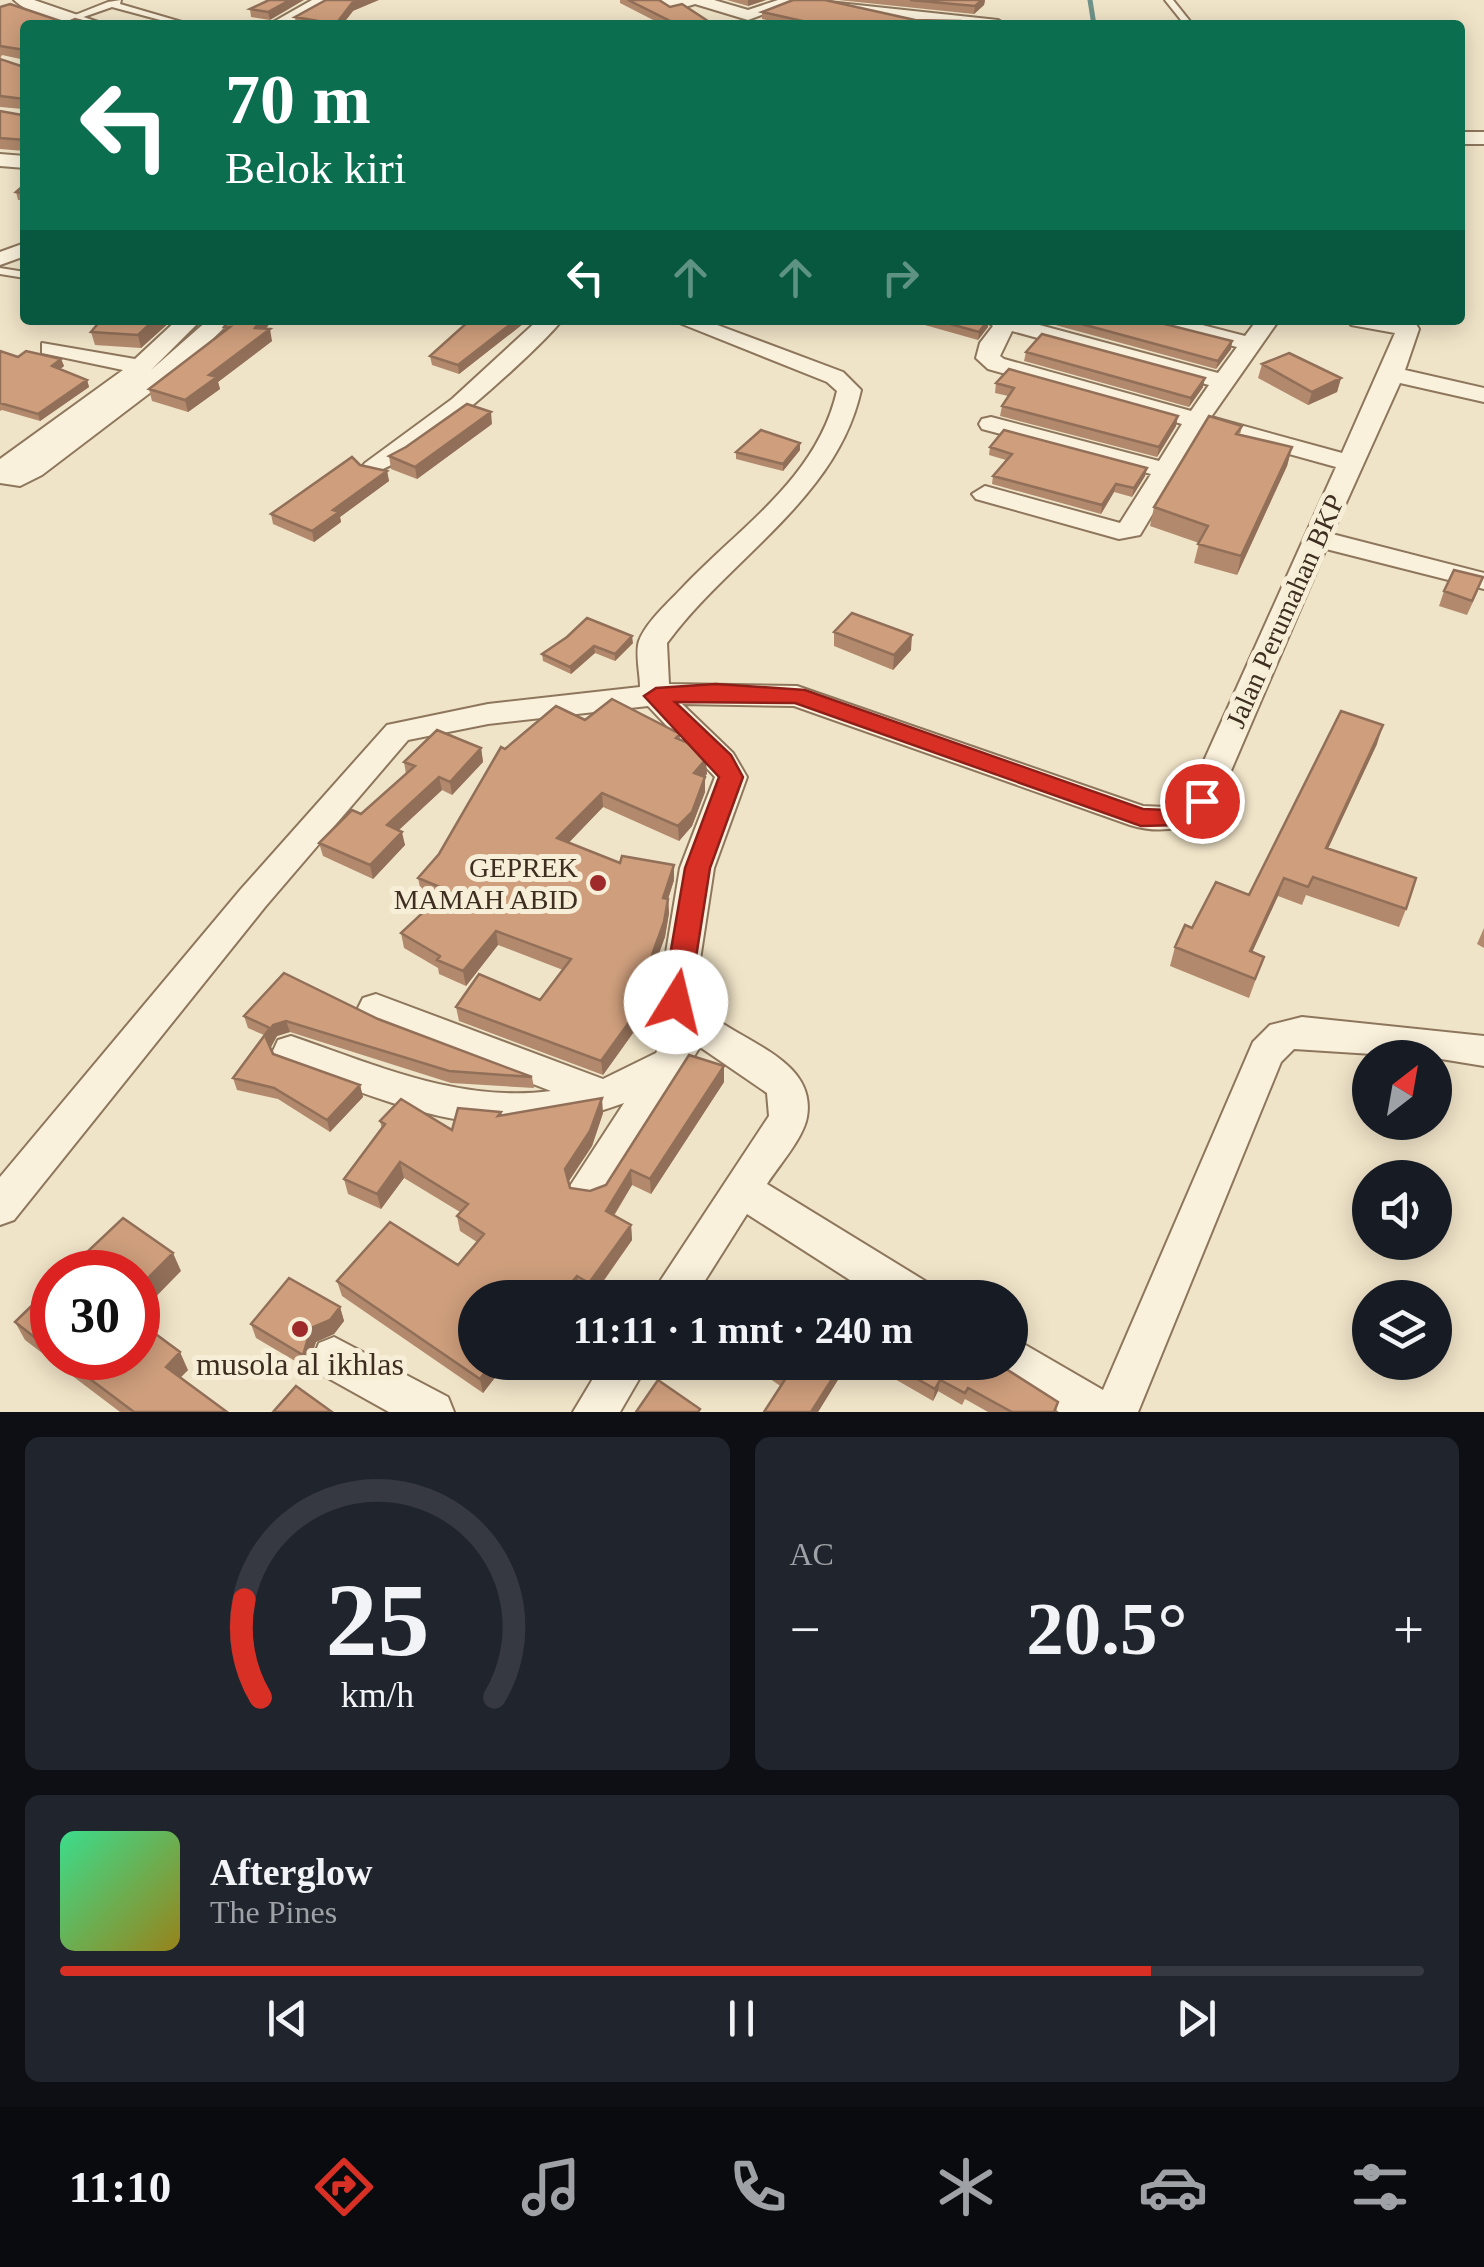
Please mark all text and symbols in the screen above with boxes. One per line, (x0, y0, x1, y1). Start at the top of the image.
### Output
icon: left (60, 60, 190, 190)
text: 70 m (225, 61, 371, 138)
text: Belok kiri (225, 143, 406, 193)
icon: left (558, 250, 613, 305)
icon: ahead (663, 250, 718, 305)
icon: ahead (768, 250, 823, 305)
icon: right (873, 250, 928, 305)
street label: Jalan Perumahan BKP (1220, 490, 1350, 732)
pin (1160, 759, 1245, 844)
icon: arrive (1175, 774, 1230, 829)
place label: GEPREK MAMAH ABID (394, 852, 578, 915)
marker: GEPREK MAMAH ABID (587, 872, 609, 894)
position arrow (624, 950, 728, 1054)
north arrow (1352, 1040, 1452, 1140)
map controls (1352, 1040, 1452, 1380)
button: sound (1352, 1160, 1452, 1260)
speed limit sign: 30 (30, 1250, 160, 1380)
button: layers (1352, 1280, 1452, 1380)
text: 11:11 · 1 mnt · 240 m (573, 1309, 913, 1351)
marker: musola al ikhlas (289, 1318, 311, 1340)
place label: musola al ikhlas (196, 1346, 404, 1382)
text: AC (790, 1536, 834, 1572)
text: 25 (325, 1562, 429, 1677)
text: 20.5° (1026, 1587, 1187, 1670)
text: − (790, 1599, 821, 1660)
text: + (1393, 1599, 1424, 1660)
text: km/h (341, 1675, 414, 1715)
text: Afterglow (210, 1851, 372, 1893)
text: The Pines (210, 1894, 337, 1930)
icon: previous (260, 1991, 315, 2046)
icon: pause (714, 1991, 769, 2046)
icon: next (1169, 1991, 1224, 2046)
icon: directions (309, 2152, 379, 2222)
icon: music (516, 2152, 586, 2222)
icon: phone (723, 2152, 793, 2222)
icon: climate (931, 2152, 1001, 2222)
icon: car (1138, 2152, 1208, 2222)
icon: filters (1345, 2152, 1415, 2222)
text: 11:10 (69, 2162, 171, 2212)

